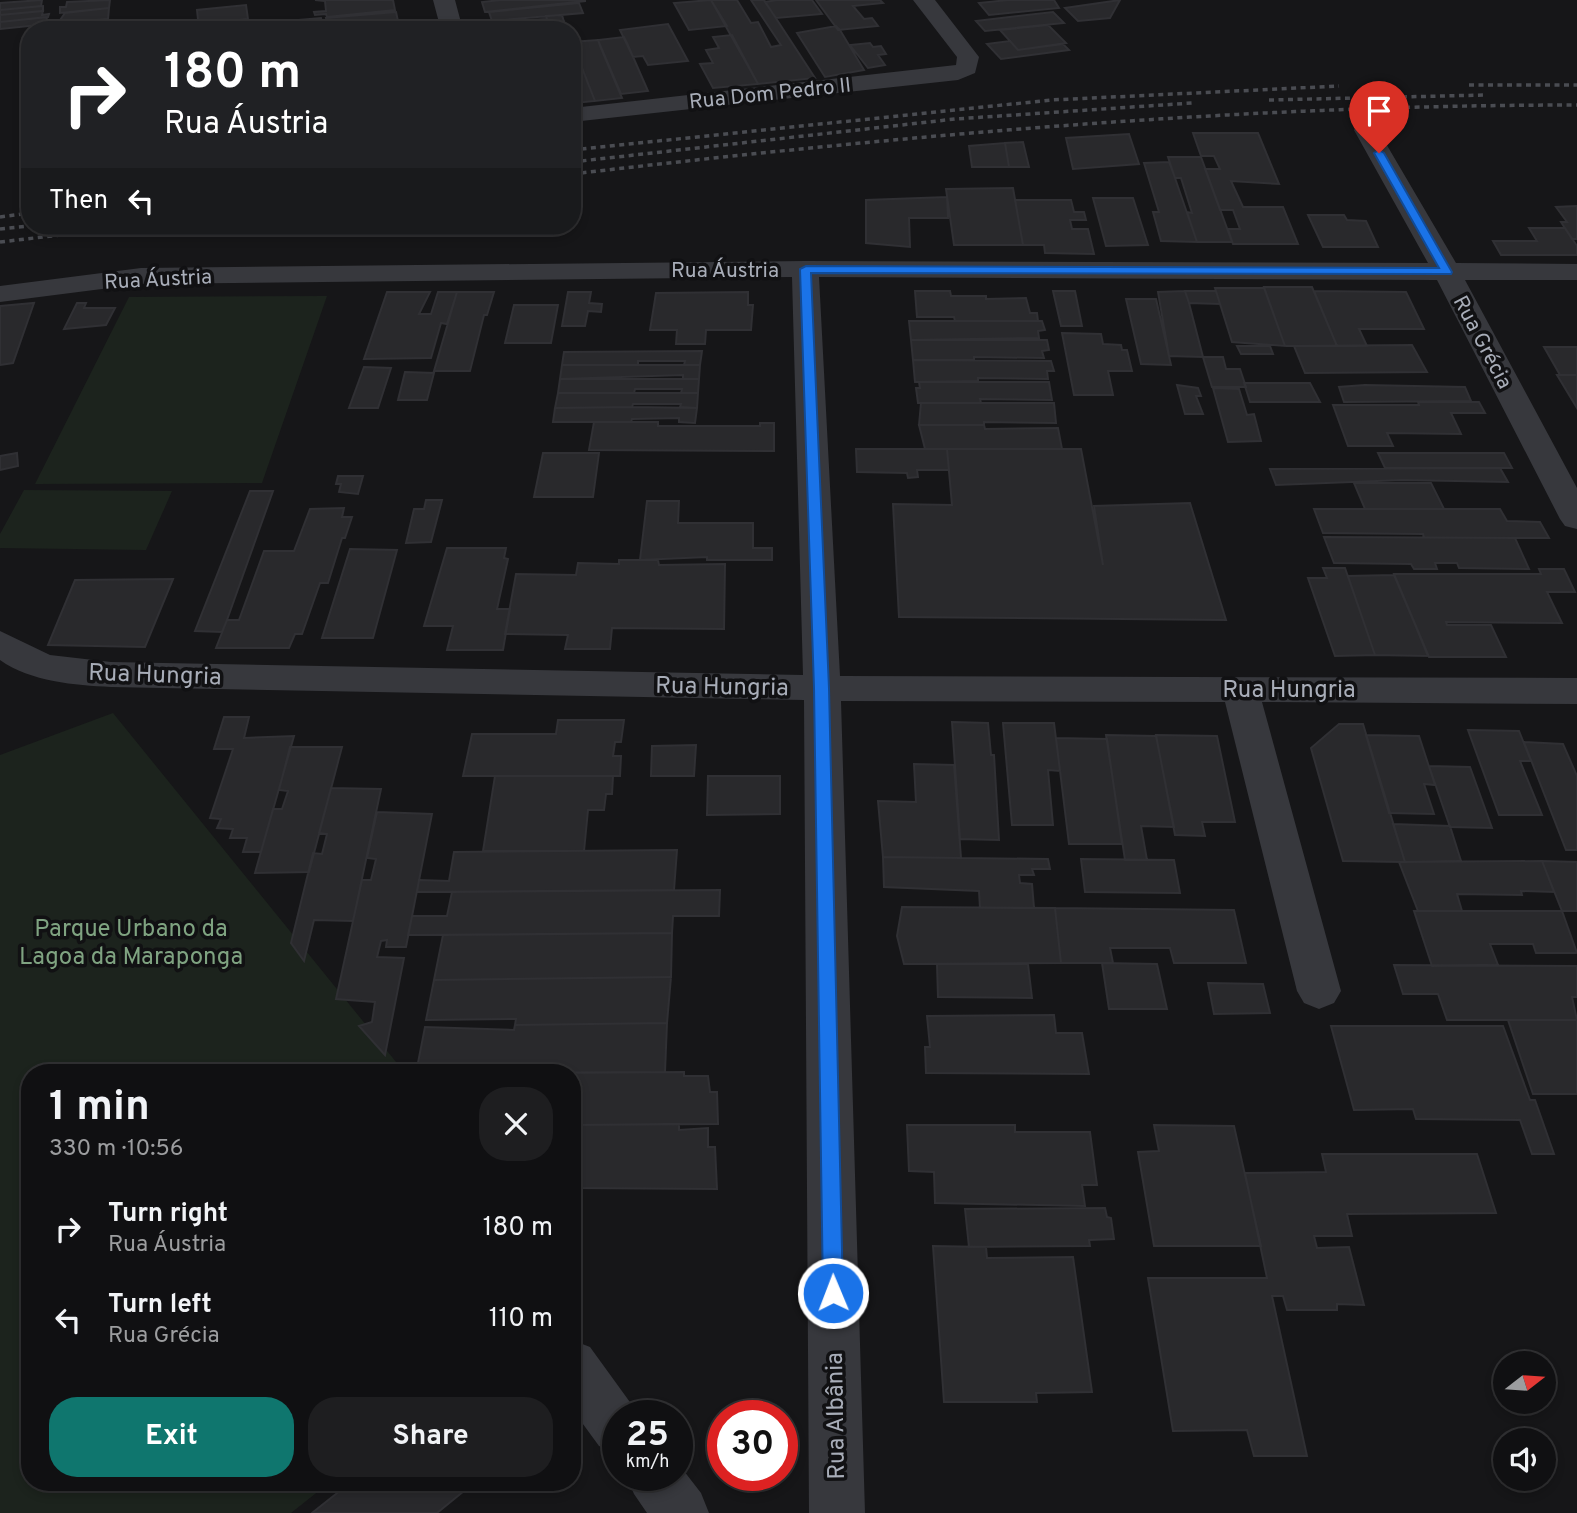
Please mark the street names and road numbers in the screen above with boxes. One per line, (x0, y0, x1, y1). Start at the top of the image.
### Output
street label: Rua Dom Pedro II (688, 73, 853, 116)
street label: Rua Áustria (671, 257, 779, 285)
street label: Rua Áustria (103, 263, 213, 297)
street label: Rua Grécia (1446, 291, 1518, 394)
street label: Rua Hungria (88, 659, 222, 693)
street label: Rua Hungria (655, 672, 789, 704)
street label: Rua Hungria (1222, 676, 1356, 706)
street label: Rua Albânia (821, 1352, 853, 1480)

